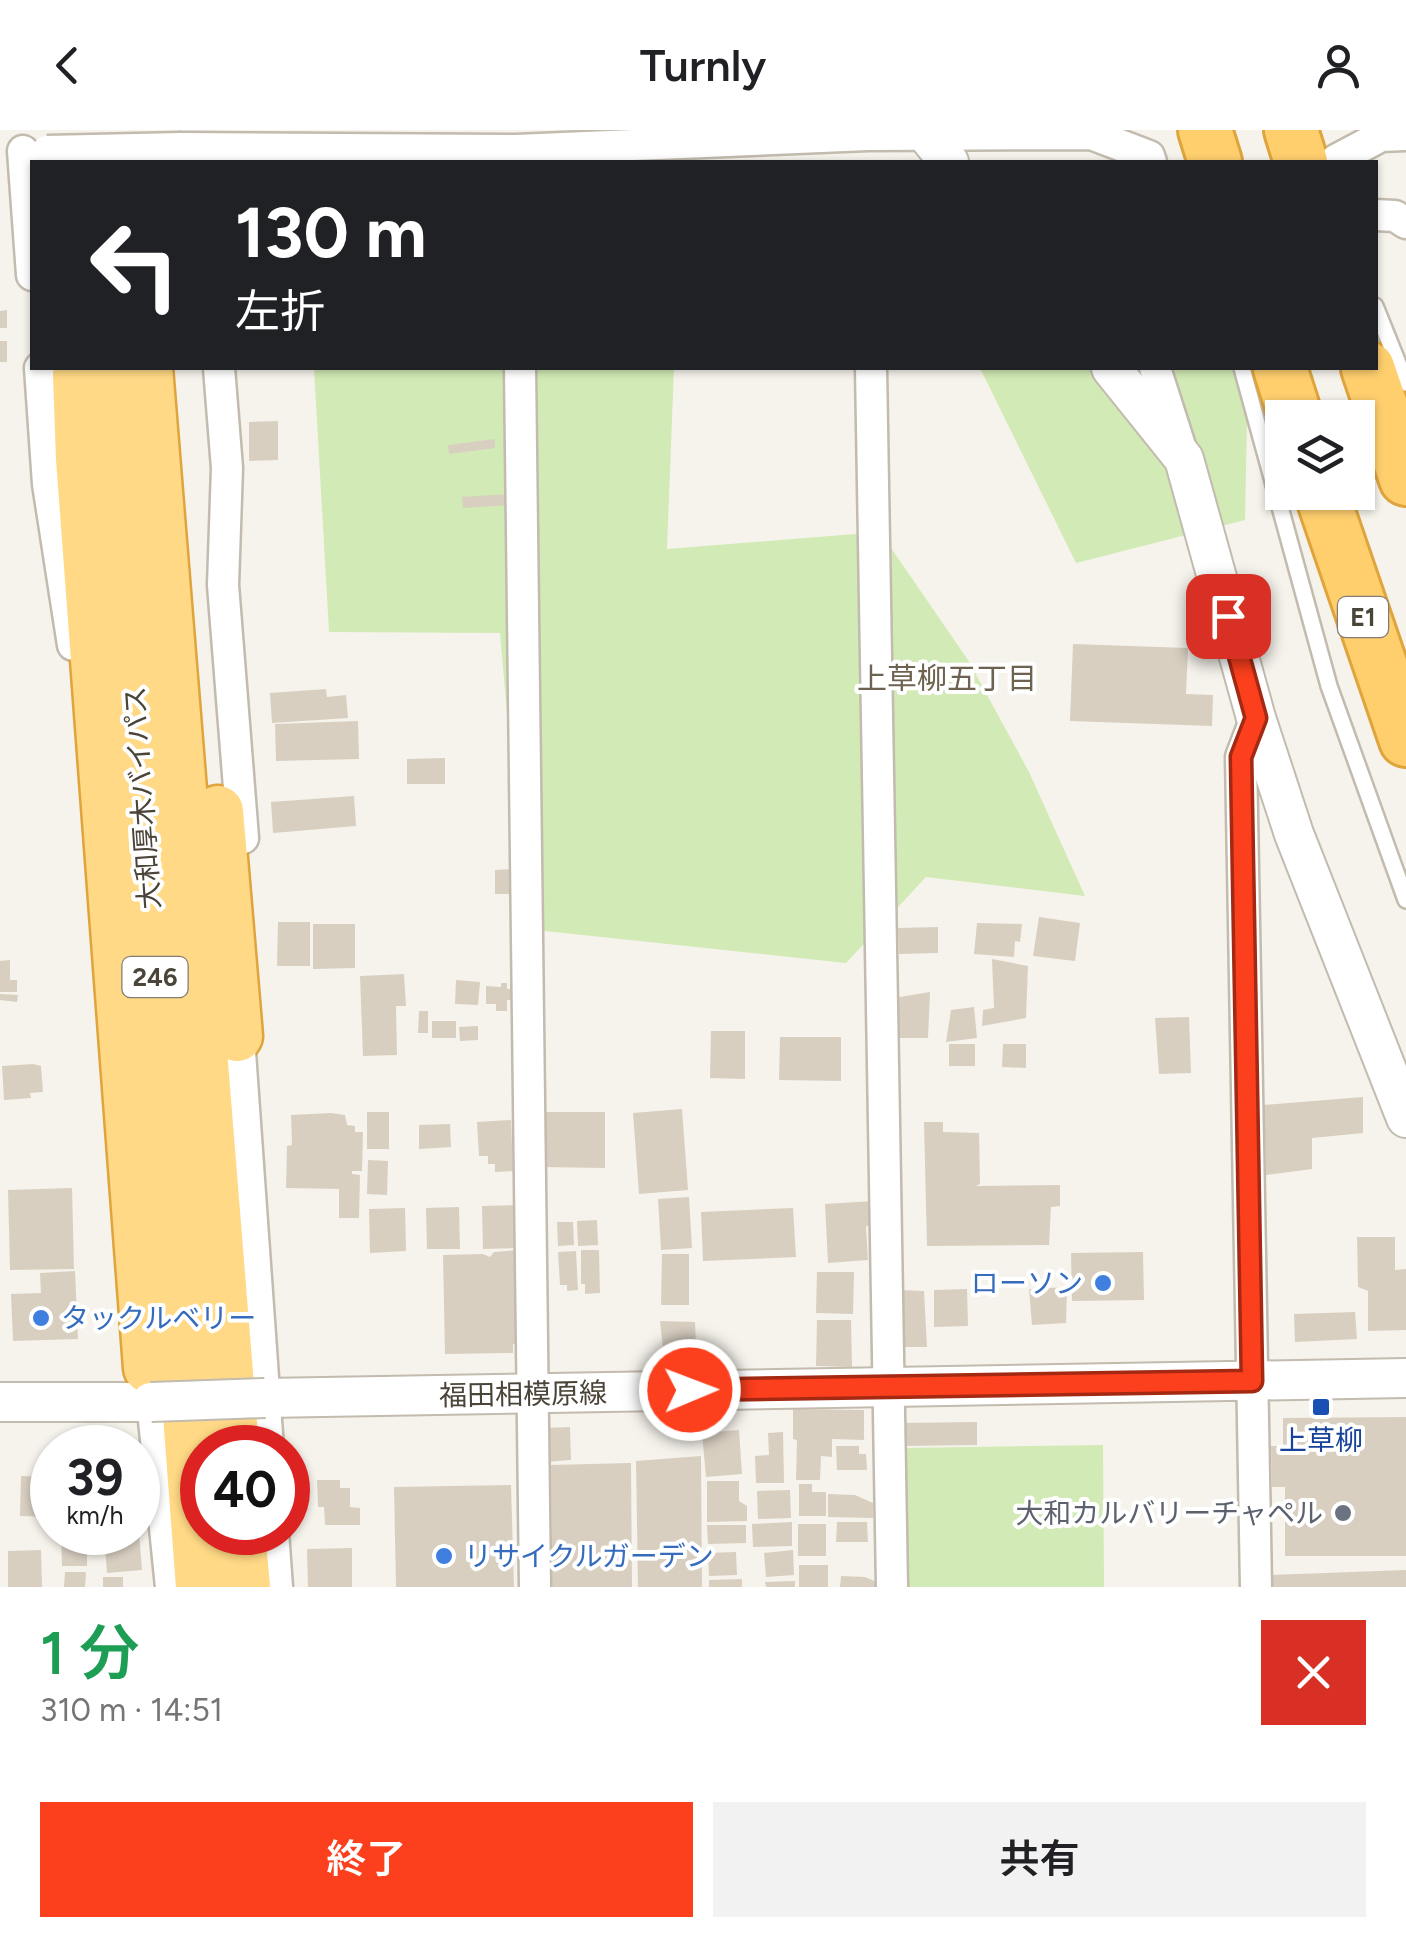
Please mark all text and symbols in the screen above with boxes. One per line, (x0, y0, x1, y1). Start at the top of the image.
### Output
icon: back (40, 38, 95, 93)
text: Turnly (640, 38, 766, 92)
icon: person (1311, 38, 1366, 93)
text: 130 m (235, 190, 427, 275)
icon: left (70, 200, 200, 330)
text: 左折 (235, 284, 325, 338)
map controls (1265, 400, 1375, 510)
button: layers (1265, 400, 1375, 510)
pin (1186, 574, 1271, 659)
icon: arrive (1201, 589, 1256, 644)
road number: E1 (1338, 597, 1388, 637)
district label: 上草柳五丁目 (857, 660, 1037, 697)
street label: 大和厚木バイパス (117, 685, 167, 911)
road number: 246 (122, 957, 188, 997)
place label: ローソン (971, 1266, 1083, 1300)
marker: ローソン (1092, 1272, 1114, 1294)
place label: タックルベリー (61, 1301, 256, 1335)
marker: タックルベリー (30, 1307, 52, 1329)
position arrow (638, 1338, 742, 1442)
street label: 福田相模原線 (439, 1376, 607, 1412)
marker: 上草柳 (1310, 1396, 1332, 1418)
place label: 上草柳 (1279, 1423, 1363, 1457)
speed limit sign: 40 (180, 1425, 310, 1555)
text: 39 (67, 1447, 123, 1508)
place label: 大和カルバリーチャペル (1015, 1496, 1323, 1530)
text: km/h (66, 1500, 124, 1530)
marker: 大和カルバリーチャペル (1332, 1502, 1354, 1524)
place label: リサイクルガーデン (464, 1539, 714, 1573)
marker: リサイクルガーデン (433, 1545, 455, 1567)
text: 1 分 (40, 1617, 140, 1689)
button: close (1261, 1620, 1366, 1725)
text: 310 m · 14:51 (40, 1691, 223, 1729)
button: 終了 (40, 1802, 693, 1917)
button: 共有 (713, 1802, 1366, 1917)

